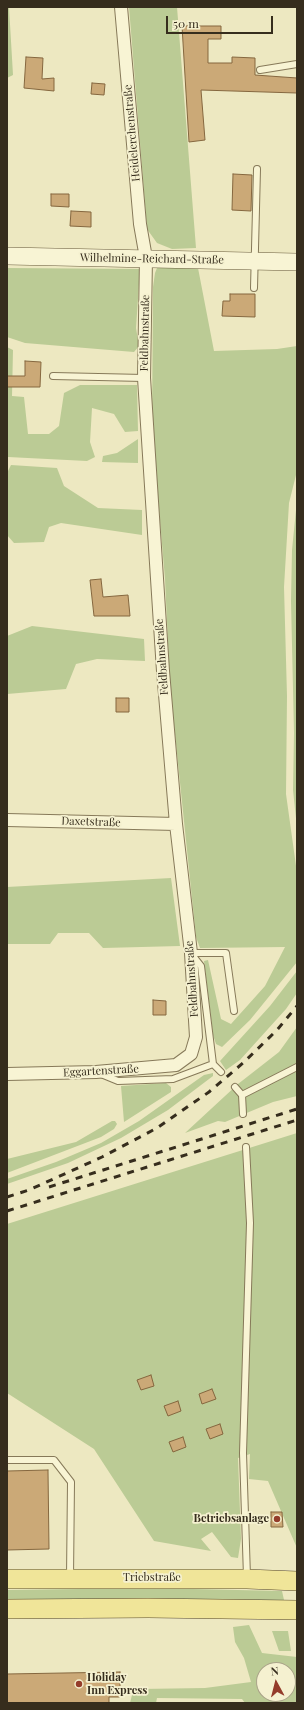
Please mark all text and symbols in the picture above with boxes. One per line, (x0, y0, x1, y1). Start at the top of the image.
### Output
scale bar (168, 8, 275, 34)
text: 50 m (173, 15, 199, 31)
street label: Heidelerchenstraße (121, 84, 143, 182)
street label: Wilhelmine-Reichard-Straße (80, 251, 224, 267)
street label: Feldbahnstraße (138, 294, 152, 372)
street label: Feldbahnstraße (153, 618, 171, 696)
street label: Daxetstraße (61, 814, 121, 830)
street label: Feldbahnstraße (183, 940, 201, 1018)
street label: Eggartenstraße (63, 1062, 139, 1080)
place label: Betriebsanlage (193, 1512, 269, 1526)
marker: Betriebsanlage (272, 1514, 282, 1524)
street label: Triebstraße (123, 1571, 181, 1585)
north arrow (256, 1662, 296, 1702)
text: N (270, 1663, 279, 1679)
place label: Holiday Inn Express (87, 1671, 147, 1697)
marker: Holiday Inn Express (74, 1679, 84, 1689)

